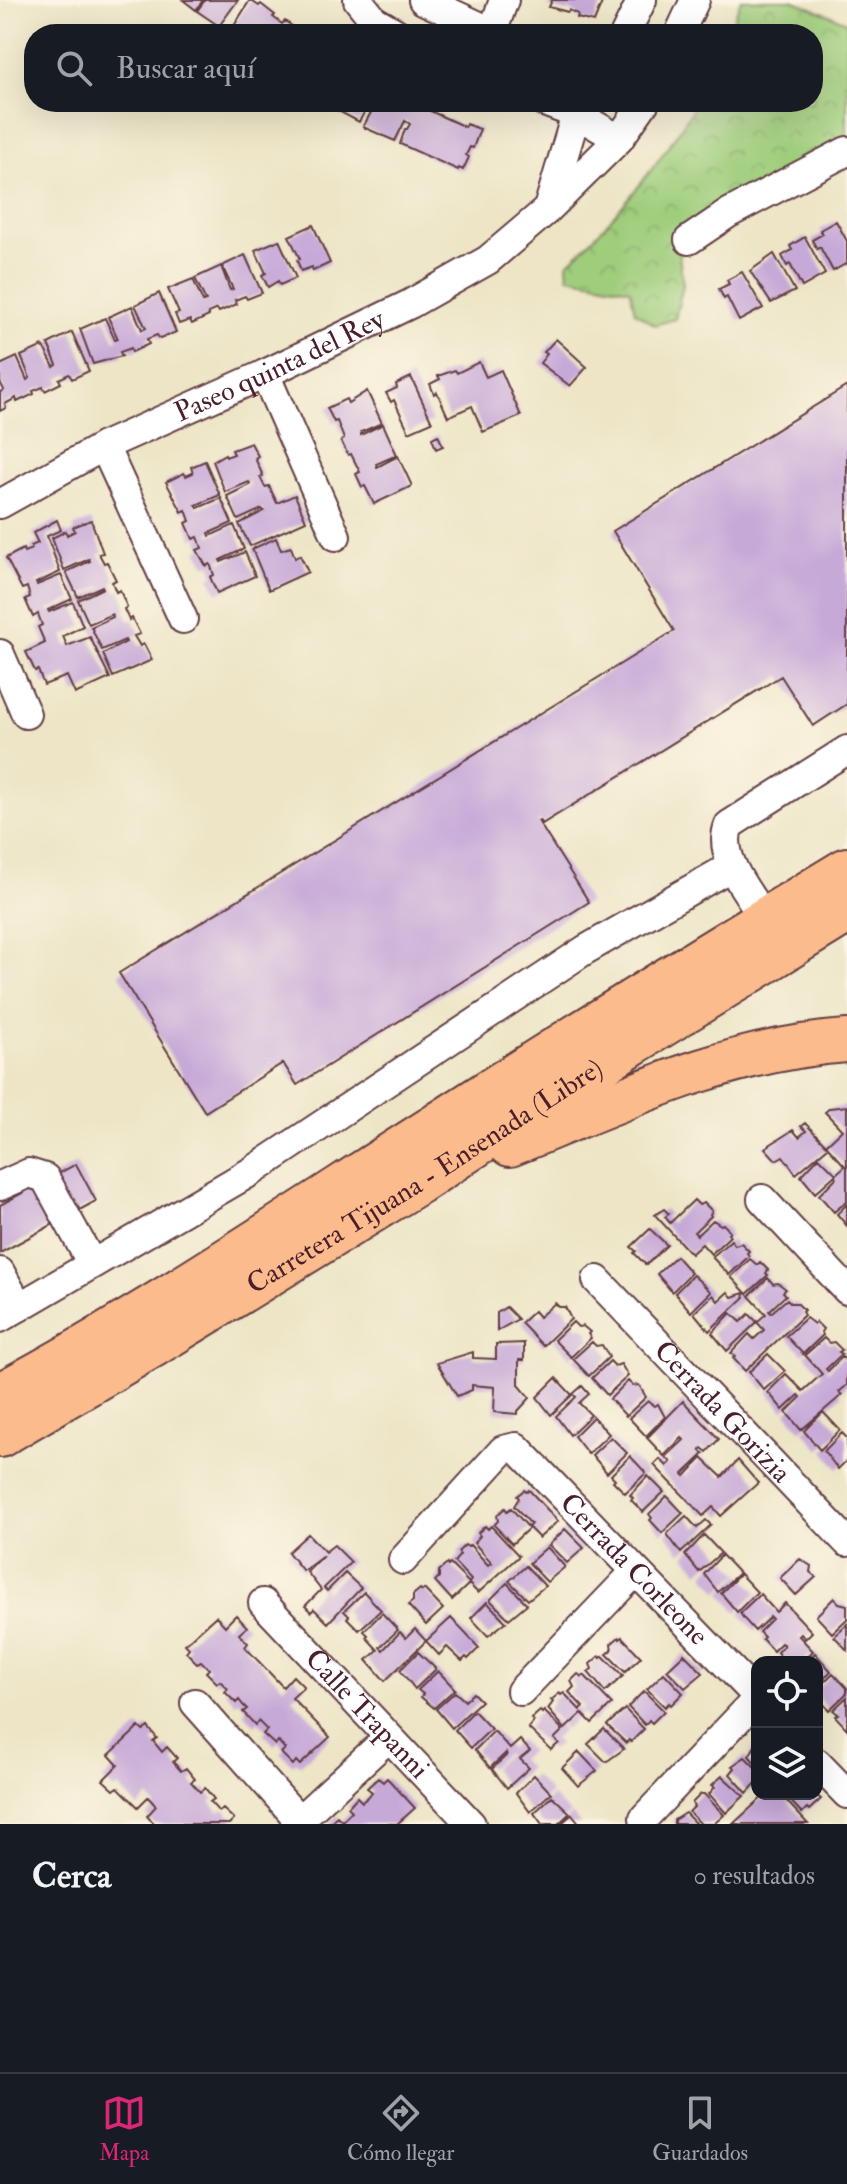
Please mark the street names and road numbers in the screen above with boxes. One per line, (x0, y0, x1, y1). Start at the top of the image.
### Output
street label: Paseo quinta del Rey (169, 301, 391, 430)
street label: Carretera Tijuana - Ensenada (Libre) (240, 1050, 609, 1302)
street label: Cerrada Gorizia (647, 1333, 799, 1490)
street label: Cerrada Corleone (553, 1486, 716, 1653)
street label: Calle Trapanni (298, 1641, 437, 1786)

